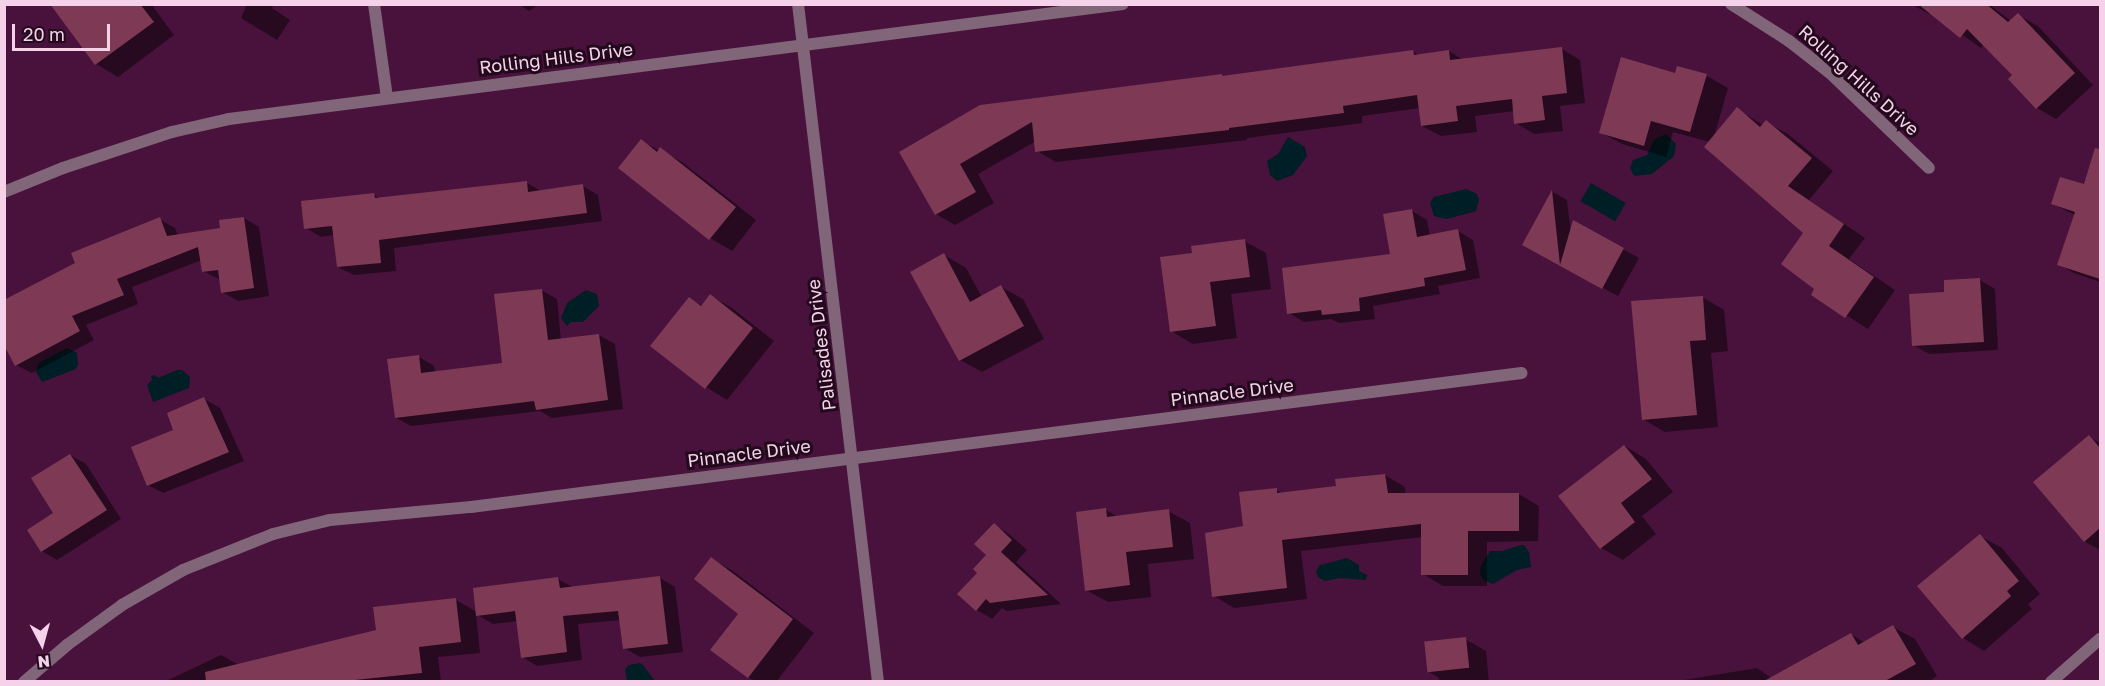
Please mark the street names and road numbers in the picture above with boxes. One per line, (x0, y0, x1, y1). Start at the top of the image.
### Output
street label: Rolling Hills Drive (1794, 20, 1924, 140)
street label: Rolling Hills Drive (478, 38, 634, 78)
street label: Palisades Drive (802, 278, 840, 412)
street label: Pinnacle Drive (1169, 374, 1295, 410)
street label: Pinnacle Drive (686, 435, 812, 471)

